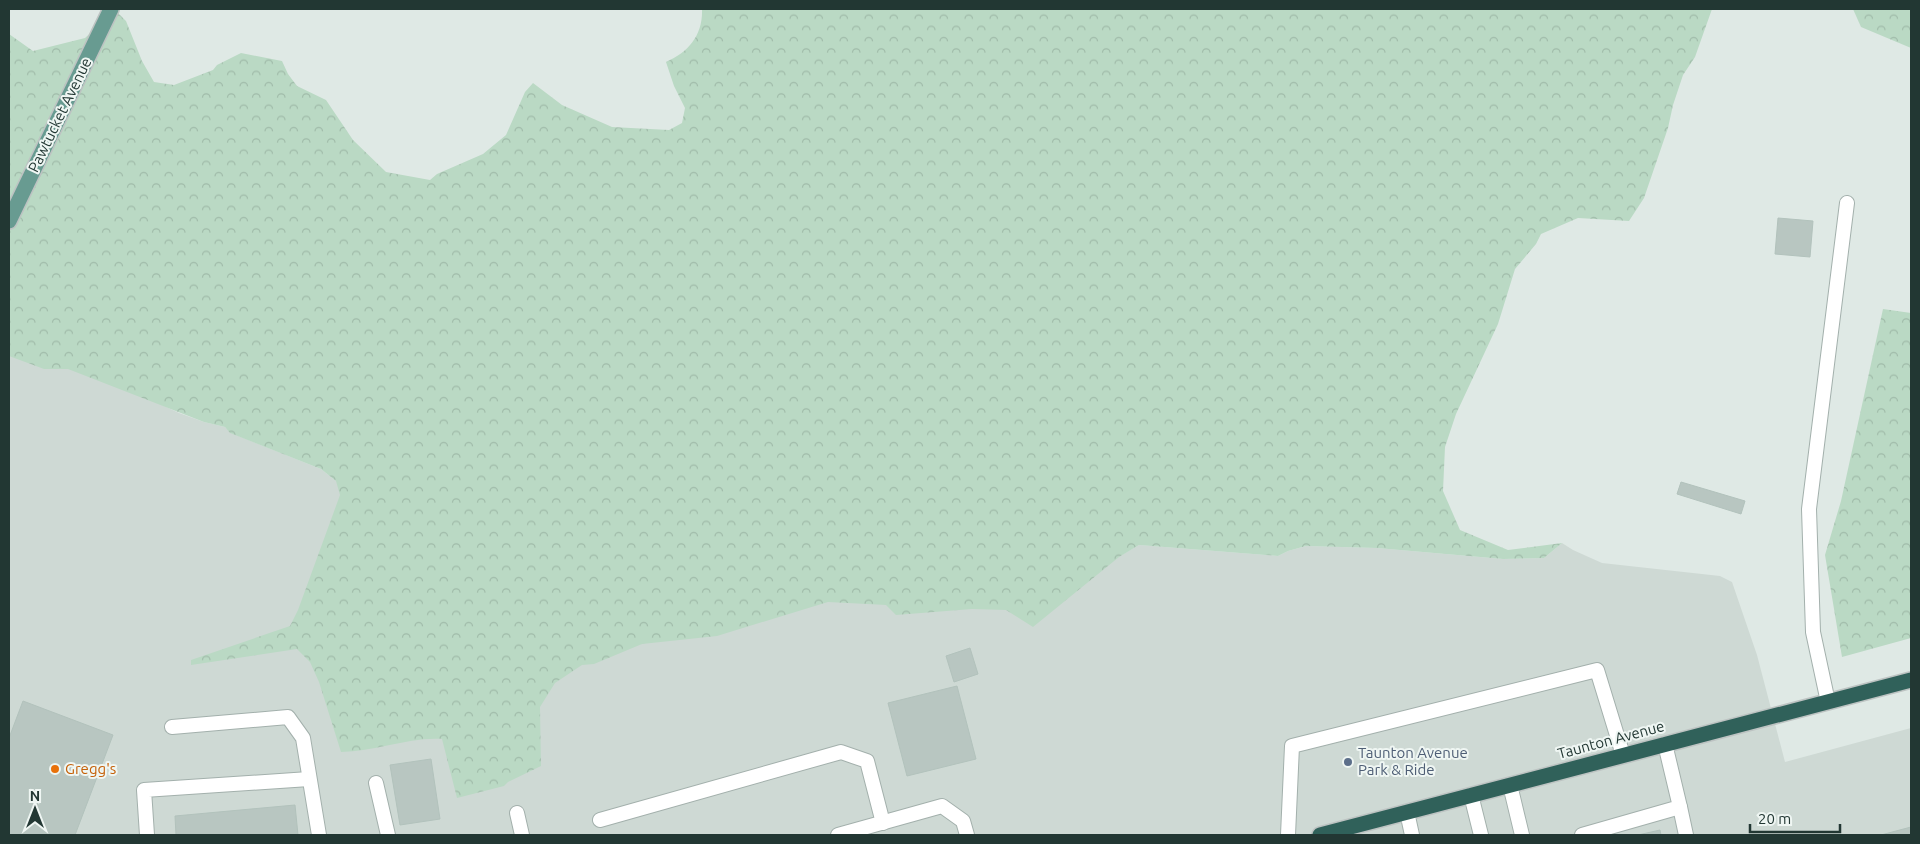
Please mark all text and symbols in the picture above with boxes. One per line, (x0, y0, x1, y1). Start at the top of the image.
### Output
street label: Pawtucket Avenue (24, 55, 95, 175)
street label: Taunton Avenue (1556, 717, 1666, 762)
place label: Taunton Avenue Park & Ride (1358, 744, 1468, 778)
marker: Taunton Avenue Park & Ride (1342, 756, 1354, 768)
place label: Gregg's (65, 760, 116, 777)
marker: Gregg's (49, 763, 61, 775)
north arrow (10, 784, 60, 834)
text: N (30, 788, 40, 804)
scale bar (1750, 802, 1840, 834)
text: 20 m (1758, 810, 1791, 827)

